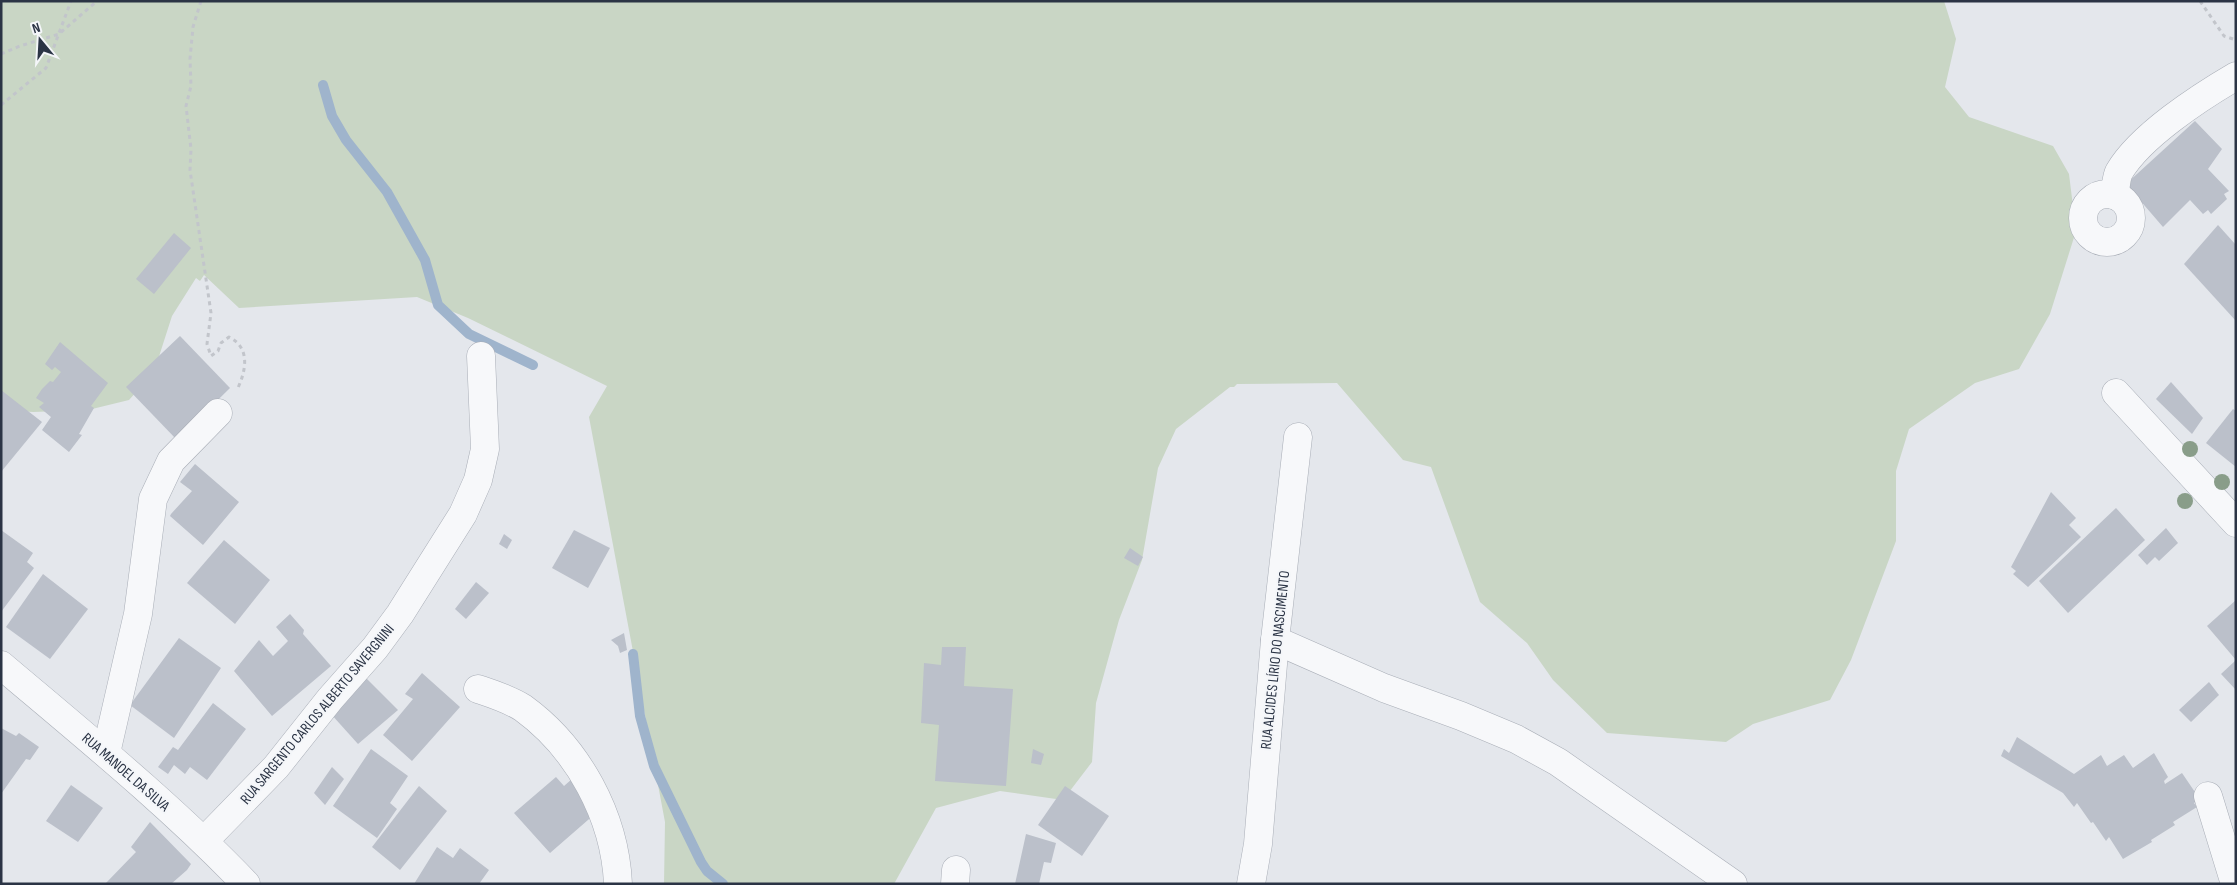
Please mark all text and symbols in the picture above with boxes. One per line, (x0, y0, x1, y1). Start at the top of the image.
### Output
north arrow (15, 15, 65, 65)
text: N (30, 19, 42, 37)
street label: RUA ALCIDES LÍRIO DO NASCIMENTO (1257, 570, 1294, 750)
street label: RUA SARGENTO CARLOS ALBERTO SAVERGNINI (236, 620, 399, 808)
street label: RUA MANOEL DA SILVA (78, 729, 174, 816)

